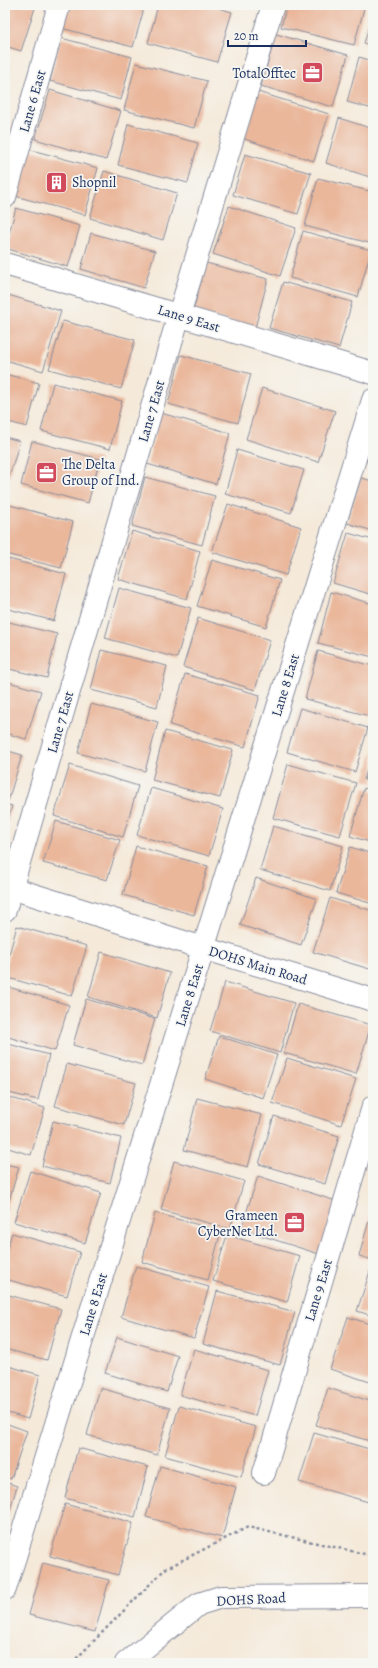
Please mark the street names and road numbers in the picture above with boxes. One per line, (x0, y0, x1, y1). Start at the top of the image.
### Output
street label: Lane 6 East (14, 67, 51, 135)
street label: Lane 9 East (155, 300, 223, 337)
street label: Lane 7 East (134, 378, 170, 444)
street label: Lane 8 East (267, 651, 304, 719)
street label: Lane 7 East (43, 689, 79, 755)
street label: DOHS Main Road (206, 941, 310, 990)
street label: Lane 8 East (171, 961, 208, 1029)
street label: Lane 9 East (300, 1256, 337, 1324)
street label: Lane 8 East (75, 1270, 112, 1338)
street label: DOHS Road (216, 1588, 287, 1611)

